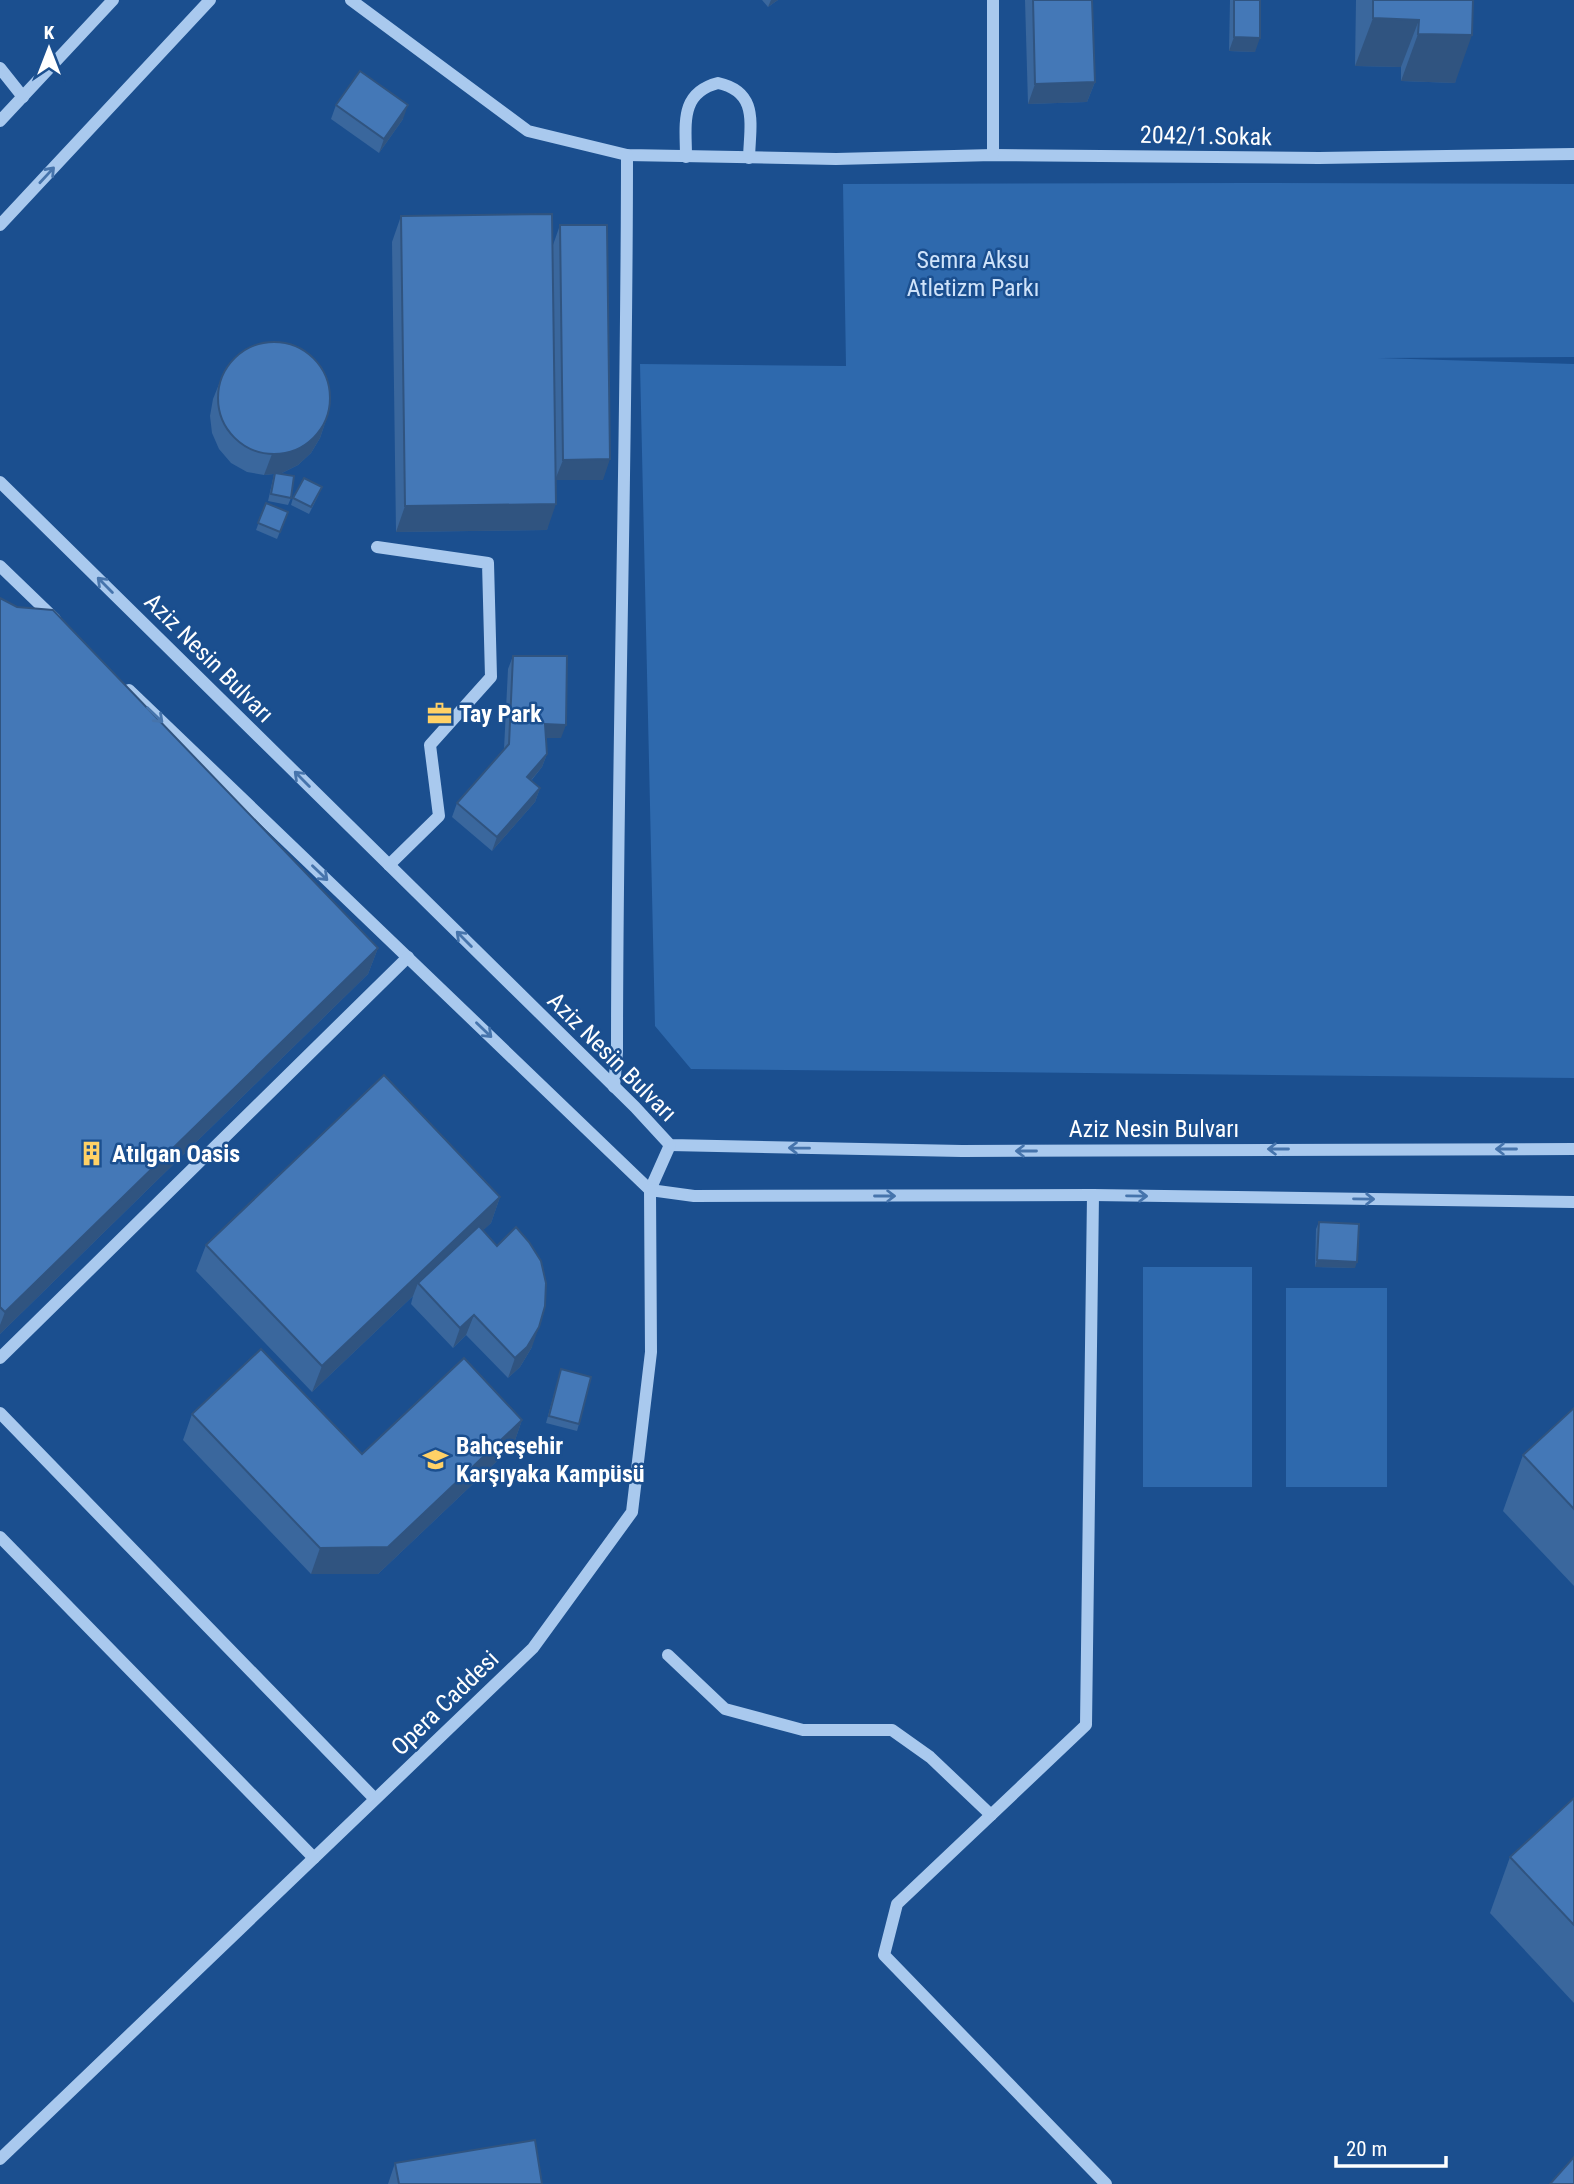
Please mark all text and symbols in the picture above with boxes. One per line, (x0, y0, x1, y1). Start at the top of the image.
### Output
north arrow (14, 14, 84, 84)
text: K (44, 21, 55, 44)
street label: 2042/1.Sokak (1140, 121, 1272, 151)
one-way arrow (38, 167, 55, 184)
park label: Semra Aksu Atletizm Parkı (907, 246, 1039, 302)
one-way arrow (97, 577, 114, 594)
street label: Aziz Nesin Bulvarı (139, 588, 279, 728)
office icon: Tay Park (425, 700, 453, 728)
place label: Tay Park (459, 700, 542, 728)
one-way arrow (147, 707, 164, 724)
one-way arrow (294, 771, 311, 788)
one-way arrow (311, 864, 328, 881)
one-way arrow (456, 931, 473, 948)
street label: Aziz Nesin Bulvarı (542, 987, 682, 1127)
one-way arrow (475, 1022, 492, 1039)
street label: Aziz Nesin Bulvarı (1069, 1115, 1239, 1143)
building icon: Atılgan Oasis (78, 1140, 106, 1168)
place label: Atılgan Oasis (112, 1140, 240, 1168)
one-way arrow (788, 1141, 811, 1155)
one-way arrow (1267, 1142, 1290, 1156)
one-way arrow (1495, 1142, 1518, 1156)
one-way arrow (1015, 1144, 1038, 1158)
one-way arrow (873, 1189, 896, 1203)
one-way arrow (1125, 1189, 1148, 1203)
one-way arrow (1353, 1192, 1376, 1206)
place label: Bahçeşehir Karşıyaka Kampüsü (456, 1432, 645, 1488)
school or university icon: Bahçeşehir Karşıyaka Kampüsü (422, 1446, 450, 1474)
street label: Opera Caddesi (386, 1645, 504, 1761)
scale bar (1336, 2124, 1446, 2168)
text: 20 m (1346, 2137, 1387, 2161)

